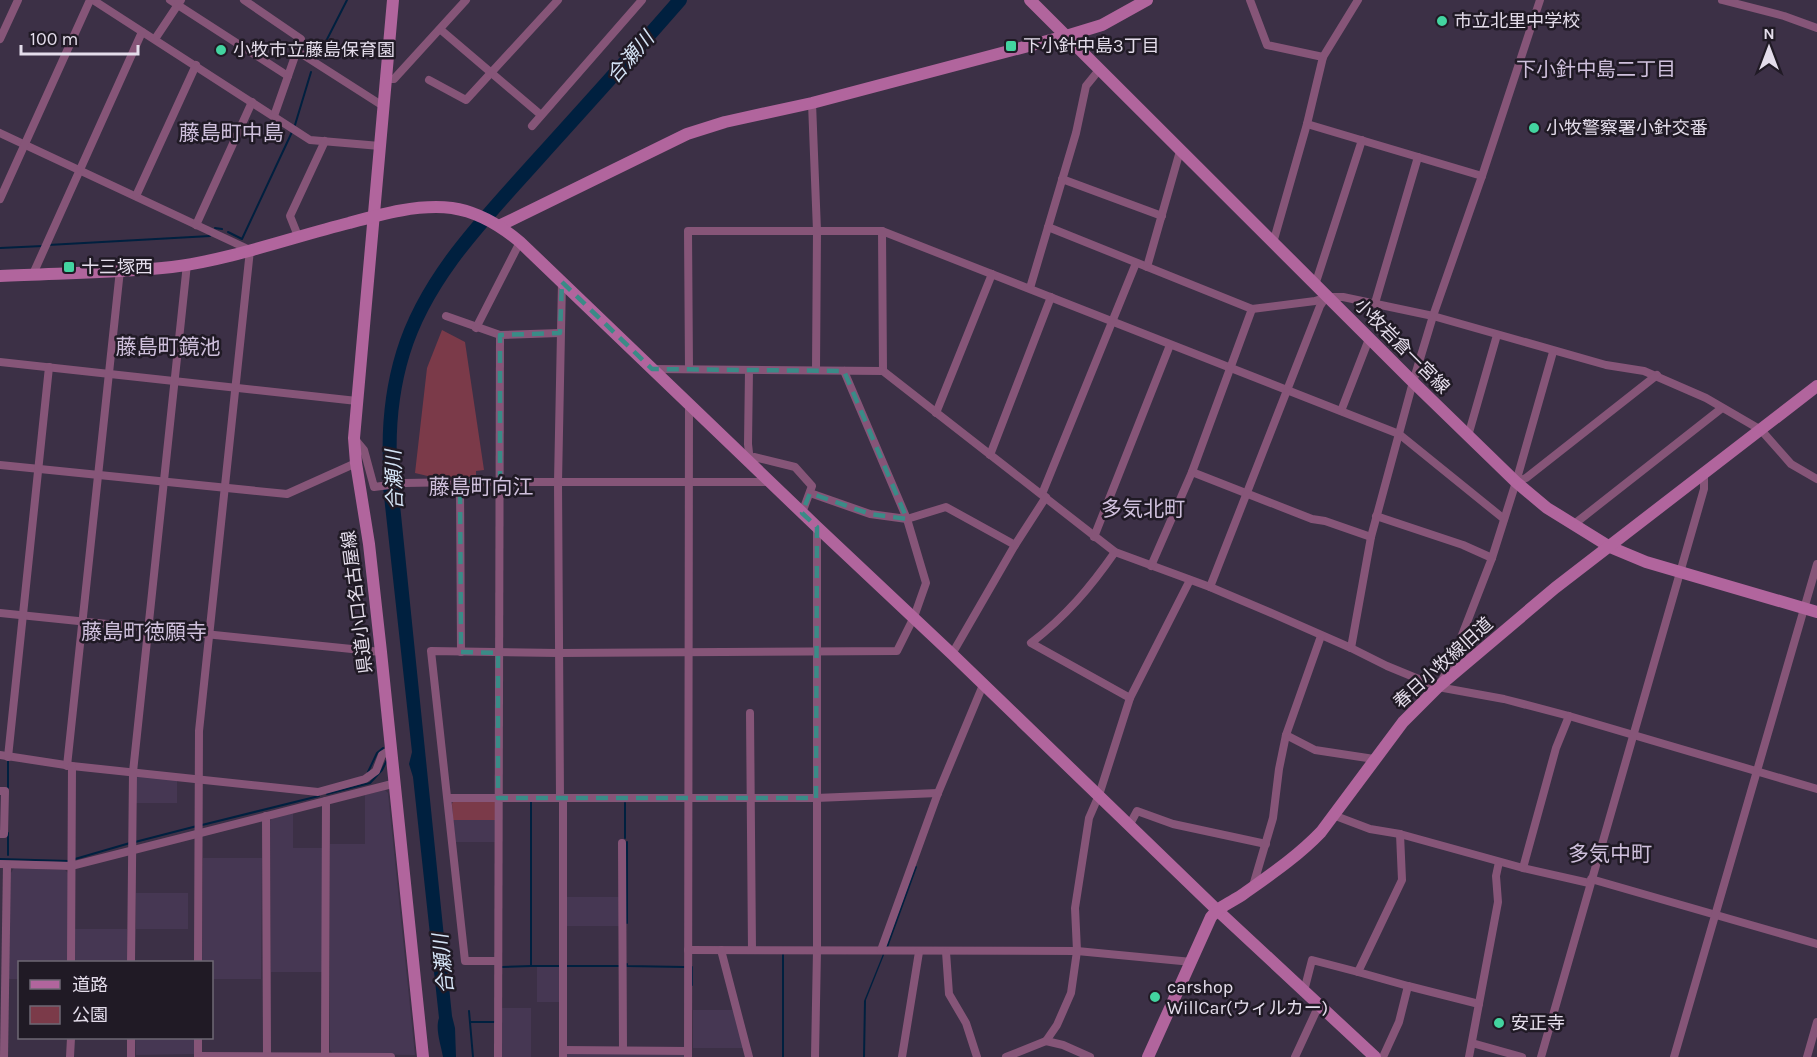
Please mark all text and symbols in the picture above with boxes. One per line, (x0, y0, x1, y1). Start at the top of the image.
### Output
place label: 市立北里中学校 (1454, 10, 1580, 32)
marker: 市立北里中学校 (1435, 14, 1449, 28)
scale bar (21, 18, 138, 56)
north arrow (1739, 18, 1799, 78)
text: N (1763, 24, 1775, 43)
water label: 合瀬川 (602, 26, 660, 88)
text: 100 m (30, 28, 78, 50)
place label: 下小針中島3丁目 (1023, 35, 1160, 57)
place label: 小牧市立藤島保育園 (233, 39, 395, 61)
marker: 下小針中島3丁目 (1004, 39, 1018, 53)
marker: 小牧市立藤島保育園 (214, 43, 228, 57)
district label: 下小針中島二丁目 (1516, 58, 1676, 81)
place label: 小牧警察署小針交番 (1546, 117, 1708, 139)
district label: 藤島町中島 (179, 121, 284, 145)
marker: 小牧警察署小針交番 (1527, 121, 1541, 135)
place label: 十三塚西 (81, 256, 153, 278)
marker: 十三塚西 (62, 260, 76, 274)
street label: 小牧岩倉一宮線 (1350, 294, 1454, 398)
district label: 藤島町鏡池 (116, 335, 221, 359)
water label: 合瀬川 (382, 448, 407, 510)
district label: 藤島町向江 (429, 475, 534, 499)
district label: 多気北町 (1101, 497, 1185, 521)
street label: 県道小口名古屋線 (337, 529, 377, 675)
street label: 春日小牧線旧道 (1389, 613, 1497, 713)
district label: 藤島町徳願寺 (81, 620, 207, 644)
district label: 多気中町 (1568, 842, 1652, 866)
water label: 合瀬川 (429, 931, 458, 995)
legend (18, 961, 213, 1039)
text: 道路 (72, 974, 108, 996)
place label: carshop WillCar(ウィルカー) (1167, 976, 1328, 1019)
marker: carshop WillCar(ウィルカー) (1148, 990, 1162, 1004)
text: 公園 (72, 1004, 108, 1026)
place label: 安正寺 (1511, 1012, 1565, 1034)
marker: 安正寺 (1492, 1016, 1506, 1030)

